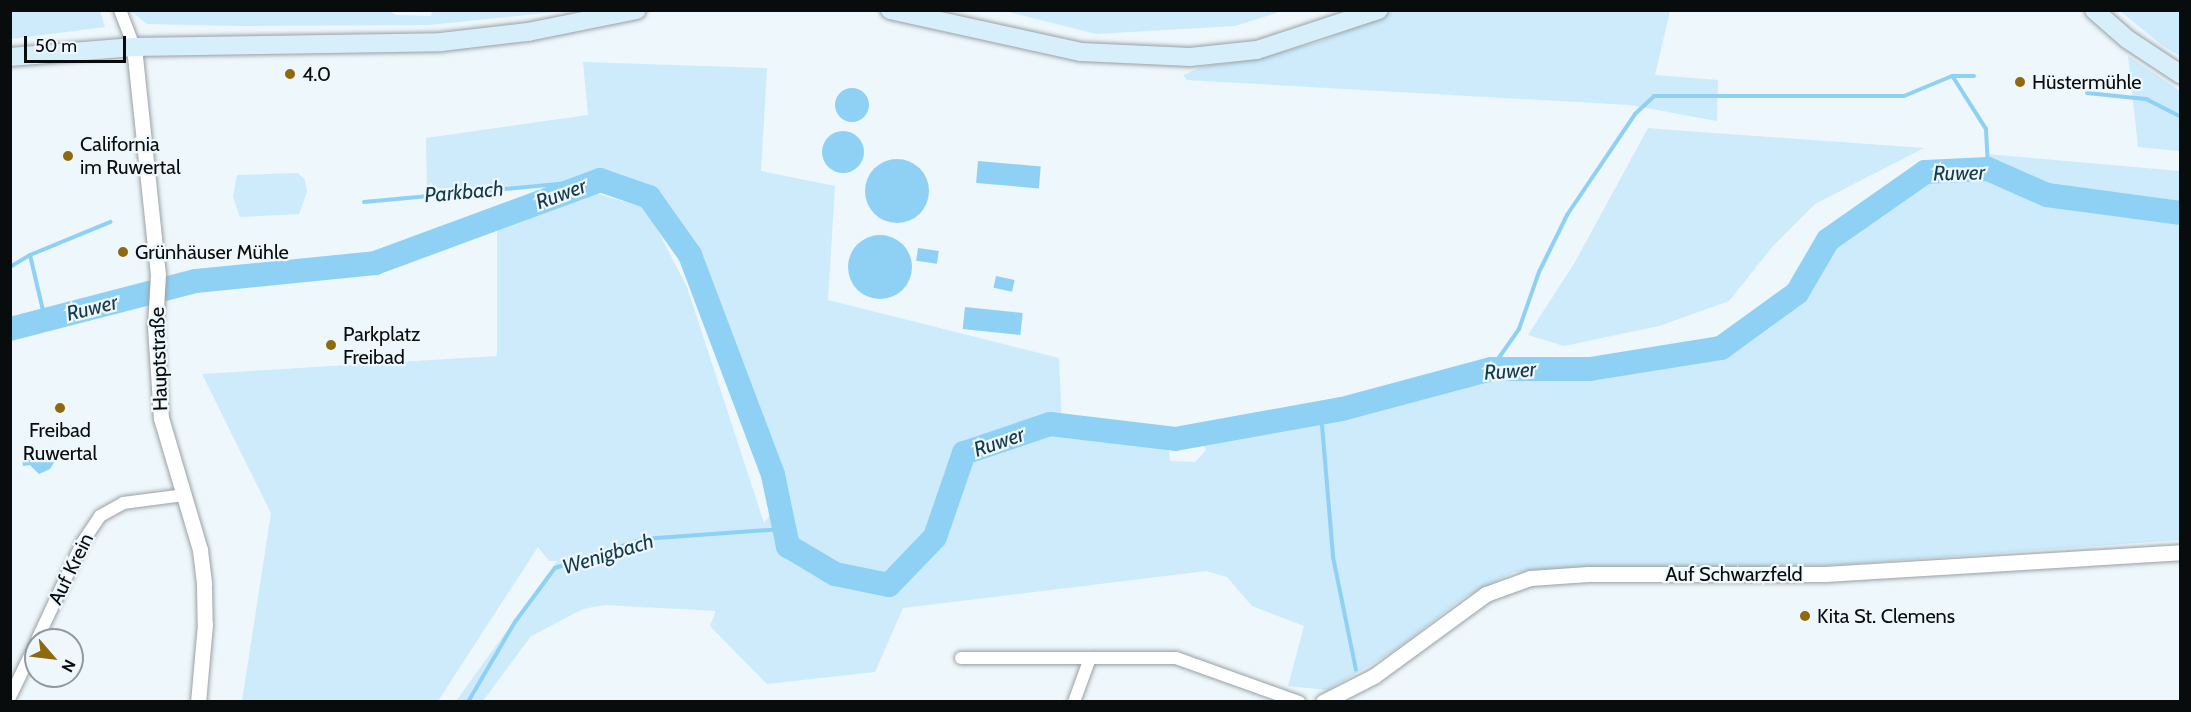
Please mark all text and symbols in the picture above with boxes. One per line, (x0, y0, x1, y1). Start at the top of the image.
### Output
scale bar (27, 24, 129, 62)
text: 50 m (35, 35, 77, 57)
place label: 4.0 (302, 62, 331, 86)
marker: 4.0 (283, 67, 297, 81)
place label: Hüstermühle (2032, 70, 2142, 94)
marker: Hüstermühle (2013, 75, 2027, 89)
place label: California im Ruwertal (80, 132, 181, 179)
marker: California im Ruwertal (61, 149, 75, 163)
water label: Ruwer (1933, 160, 1985, 186)
water label: Ruwer (532, 173, 590, 215)
water label: Parkbach (423, 176, 505, 208)
place label: Grünhäuser Mühle (135, 240, 289, 264)
marker: Grünhäuser Mühle (116, 245, 130, 259)
water label: Ruwer (64, 289, 120, 327)
street label: Hauptstraße (145, 307, 173, 411)
place label: Parkplatz Freibad (343, 322, 420, 369)
marker: Parkplatz Freibad (324, 338, 338, 352)
water label: Ruwer (1483, 357, 1537, 385)
marker: Freibad Ruwertal (53, 401, 67, 415)
place label: Freibad Ruwertal (23, 418, 97, 465)
water label: Ruwer (970, 422, 1028, 462)
water label: Wenigbach (559, 528, 657, 580)
street label: Auf Krein (43, 529, 99, 609)
street label: Auf Schwarzfeld (1665, 562, 1803, 586)
place label: Kita St. Clemens (1817, 604, 1955, 628)
marker: Kita St. Clemens (1798, 609, 1812, 623)
north arrow (24, 628, 84, 688)
text: N (58, 656, 80, 675)

